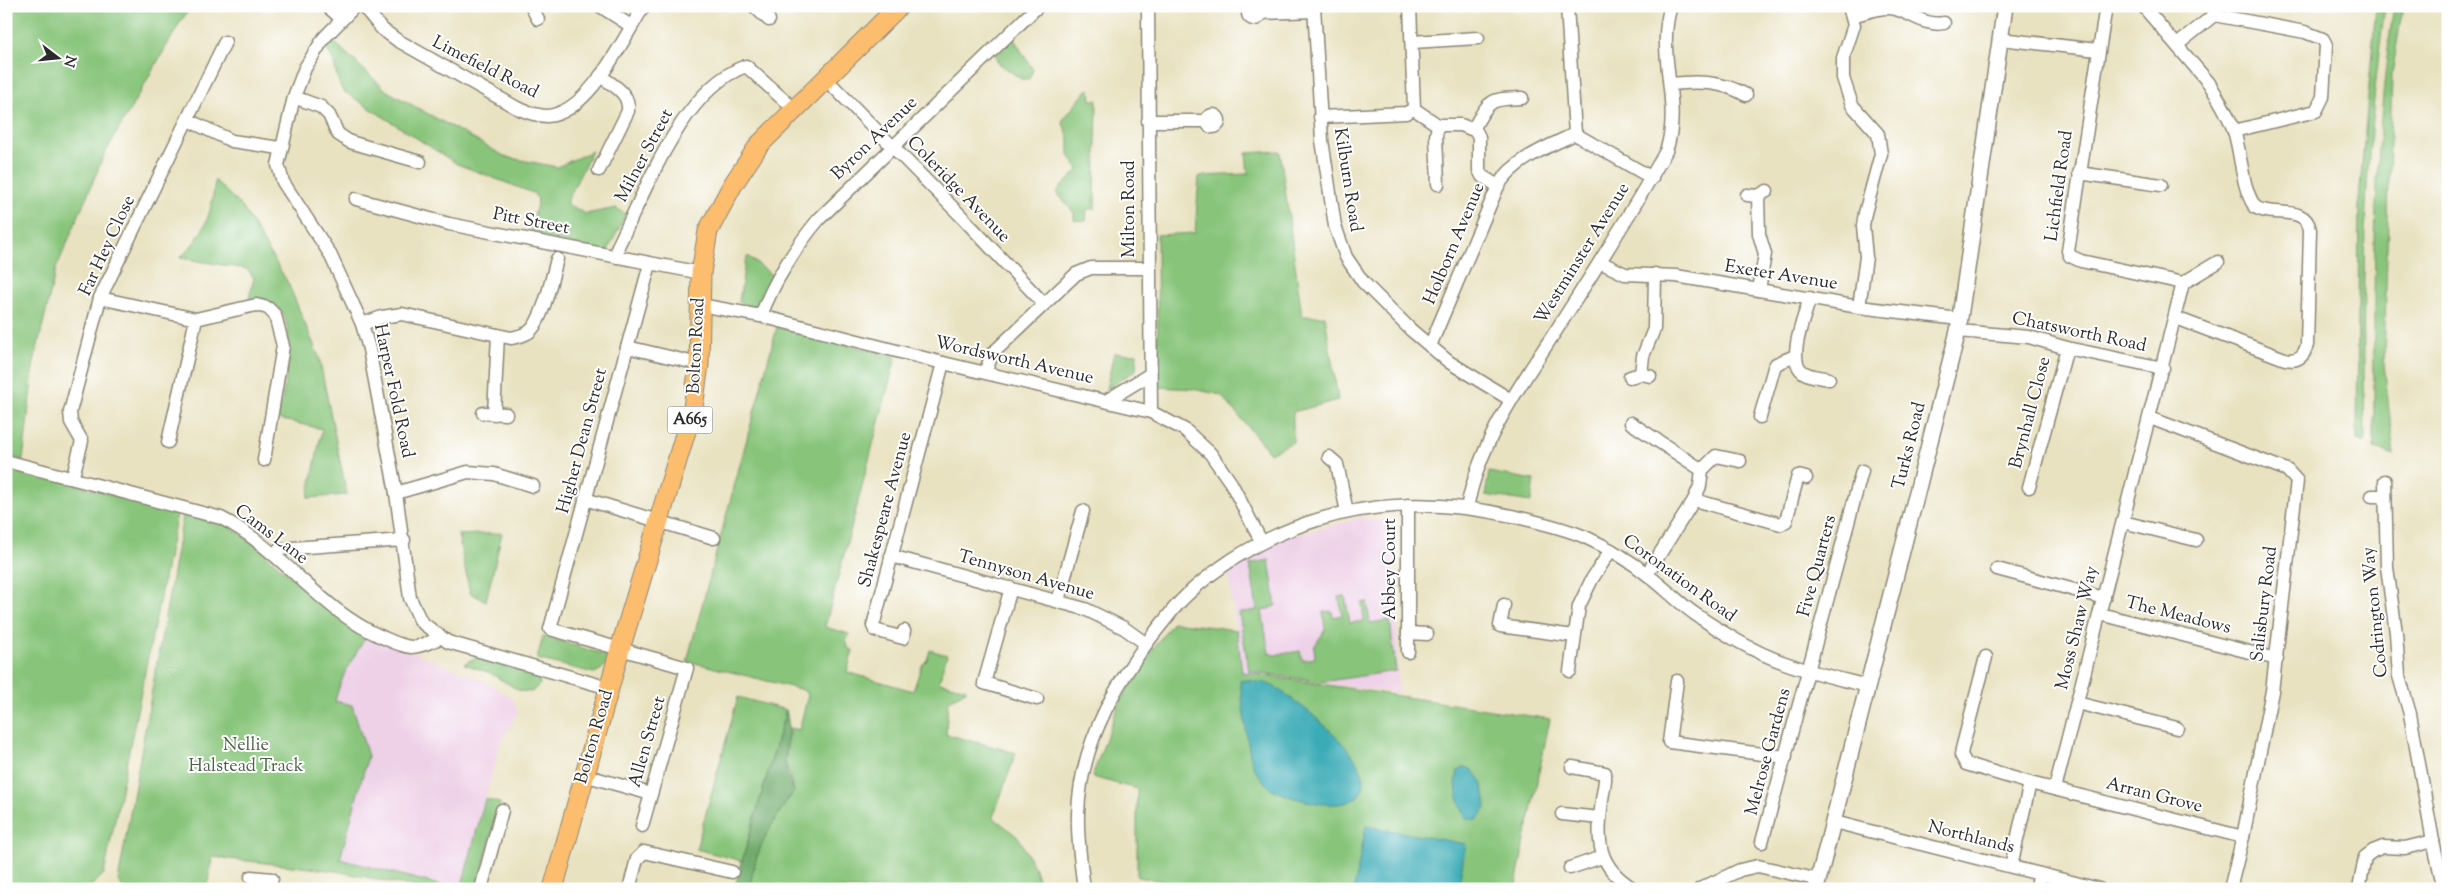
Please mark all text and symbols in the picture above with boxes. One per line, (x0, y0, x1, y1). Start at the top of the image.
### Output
street label: Limefield Road (427, 30, 543, 106)
north arrow (32, 32, 82, 82)
text: N (57, 53, 80, 69)
street label: Byron Avenue (826, 91, 924, 187)
street label: Milner Street (609, 105, 681, 207)
street label: Kilburn Road (1326, 126, 1368, 234)
street label: Lichfield Road (2039, 129, 2081, 243)
street label: Coleridge Avenue (900, 131, 1016, 249)
street label: Milton Road (1117, 160, 1143, 258)
street label: Westminster Avenue (1529, 178, 1637, 330)
street label: Holborn Avenue (1418, 179, 1492, 309)
street label: Far Hey Close (73, 191, 143, 301)
street label: Pitt Street (490, 202, 572, 242)
street label: Exeter Avenue (1723, 254, 1839, 298)
street label: Bolton Road (681, 297, 713, 395)
street label: Chatsworth Road (2009, 306, 2149, 360)
street label: Harper Fold Road (366, 321, 420, 461)
street label: Wordsworth Avenue (932, 330, 1096, 392)
street label: Brynhall Close (2004, 354, 2058, 472)
street label: Higher Dean Street (551, 366, 615, 516)
street label: Turks Road (1887, 400, 1933, 492)
road number: A665 (668, 406, 712, 434)
street label: Shakespeare Avenue (853, 429, 919, 591)
street label: Cams Lane (229, 499, 313, 571)
street label: Five Quarters (1792, 512, 1844, 620)
street label: Abbey Court (1378, 518, 1404, 620)
street label: Coronation Road (1617, 529, 1741, 629)
street label: Tennyson Avenue (955, 544, 1097, 608)
street label: Salisbury Road (2245, 545, 2285, 663)
street label: Codrington Way (2356, 545, 2396, 679)
street label: Moss Shaw Way (2050, 563, 2106, 693)
street label: The Meadows (2123, 590, 2233, 642)
street label: Melrose Gardens (1740, 685, 1798, 819)
street label: Bolton Road (569, 687, 621, 787)
street label: Allen Street (623, 693, 673, 791)
park label: Nellie Halstead Track (189, 733, 304, 780)
street label: Arran Grove (2103, 771, 2205, 821)
street label: Northlands (1925, 815, 2017, 861)

